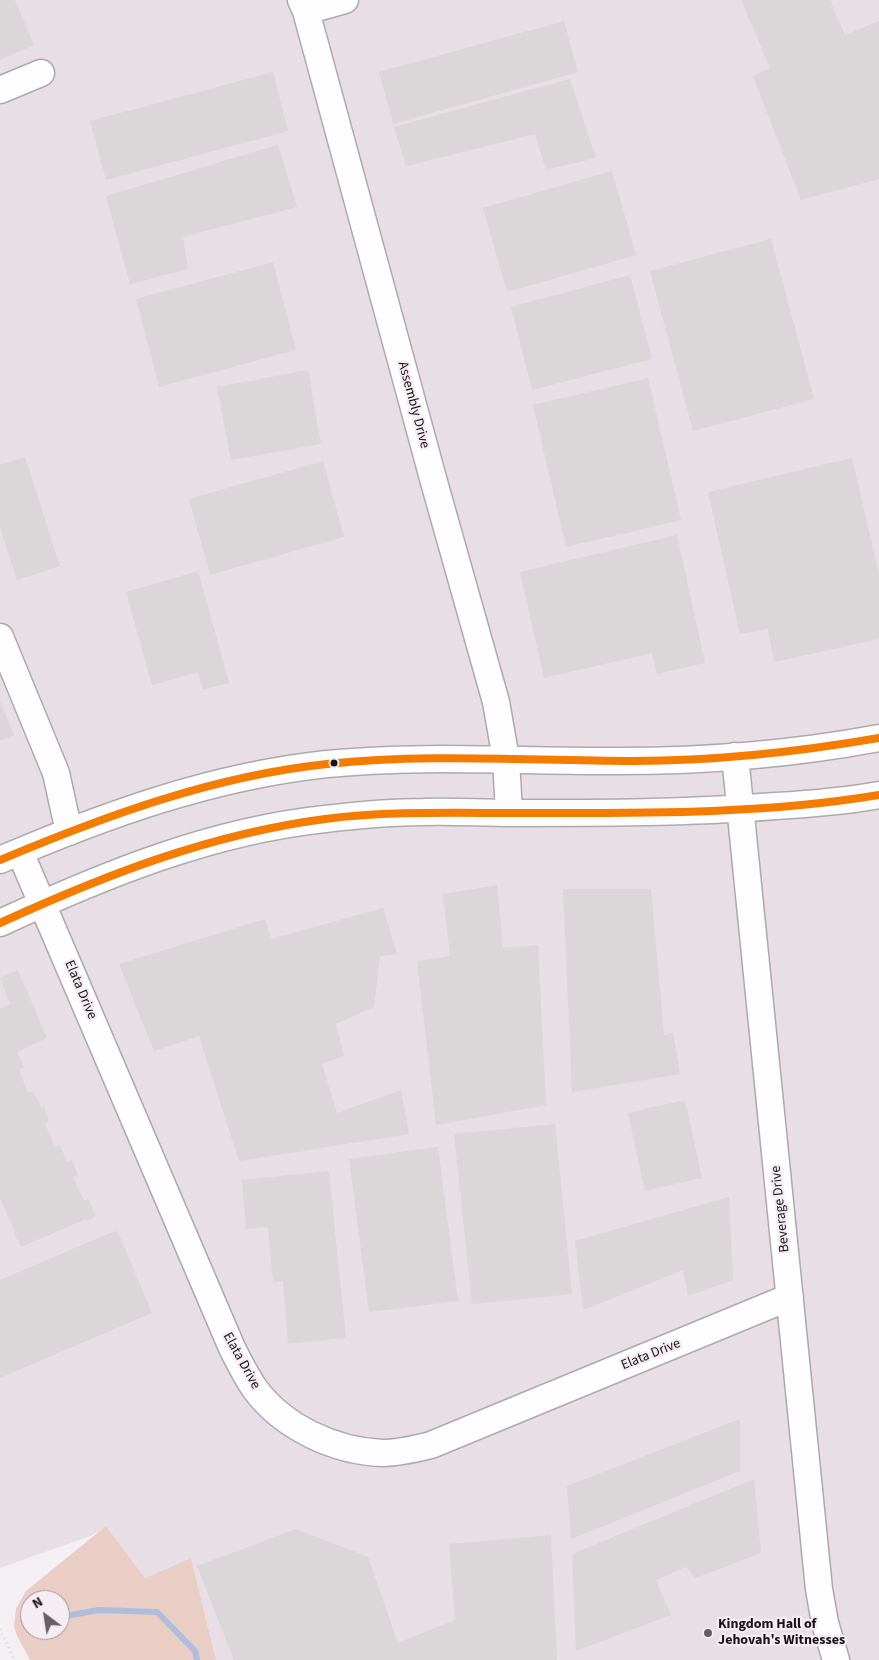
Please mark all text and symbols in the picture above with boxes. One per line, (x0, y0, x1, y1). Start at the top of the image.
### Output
street label: Assembly Drive (393, 360, 433, 450)
unlabelled marker (329, 758, 339, 768)
street label: Elata Drive (60, 958, 100, 1022)
street label: Beverage Drive (768, 1165, 794, 1253)
street label: Elata Drive (219, 1330, 263, 1392)
street label: Elata Drive (619, 1336, 683, 1374)
north arrow (20, 1590, 70, 1640)
text: N (29, 1592, 47, 1614)
place label: Kingdom Hall of Jehovah's Witnesses (718, 1617, 845, 1650)
marker: Kingdom Hall of Jehovah's Witnesses (702, 1627, 714, 1639)

